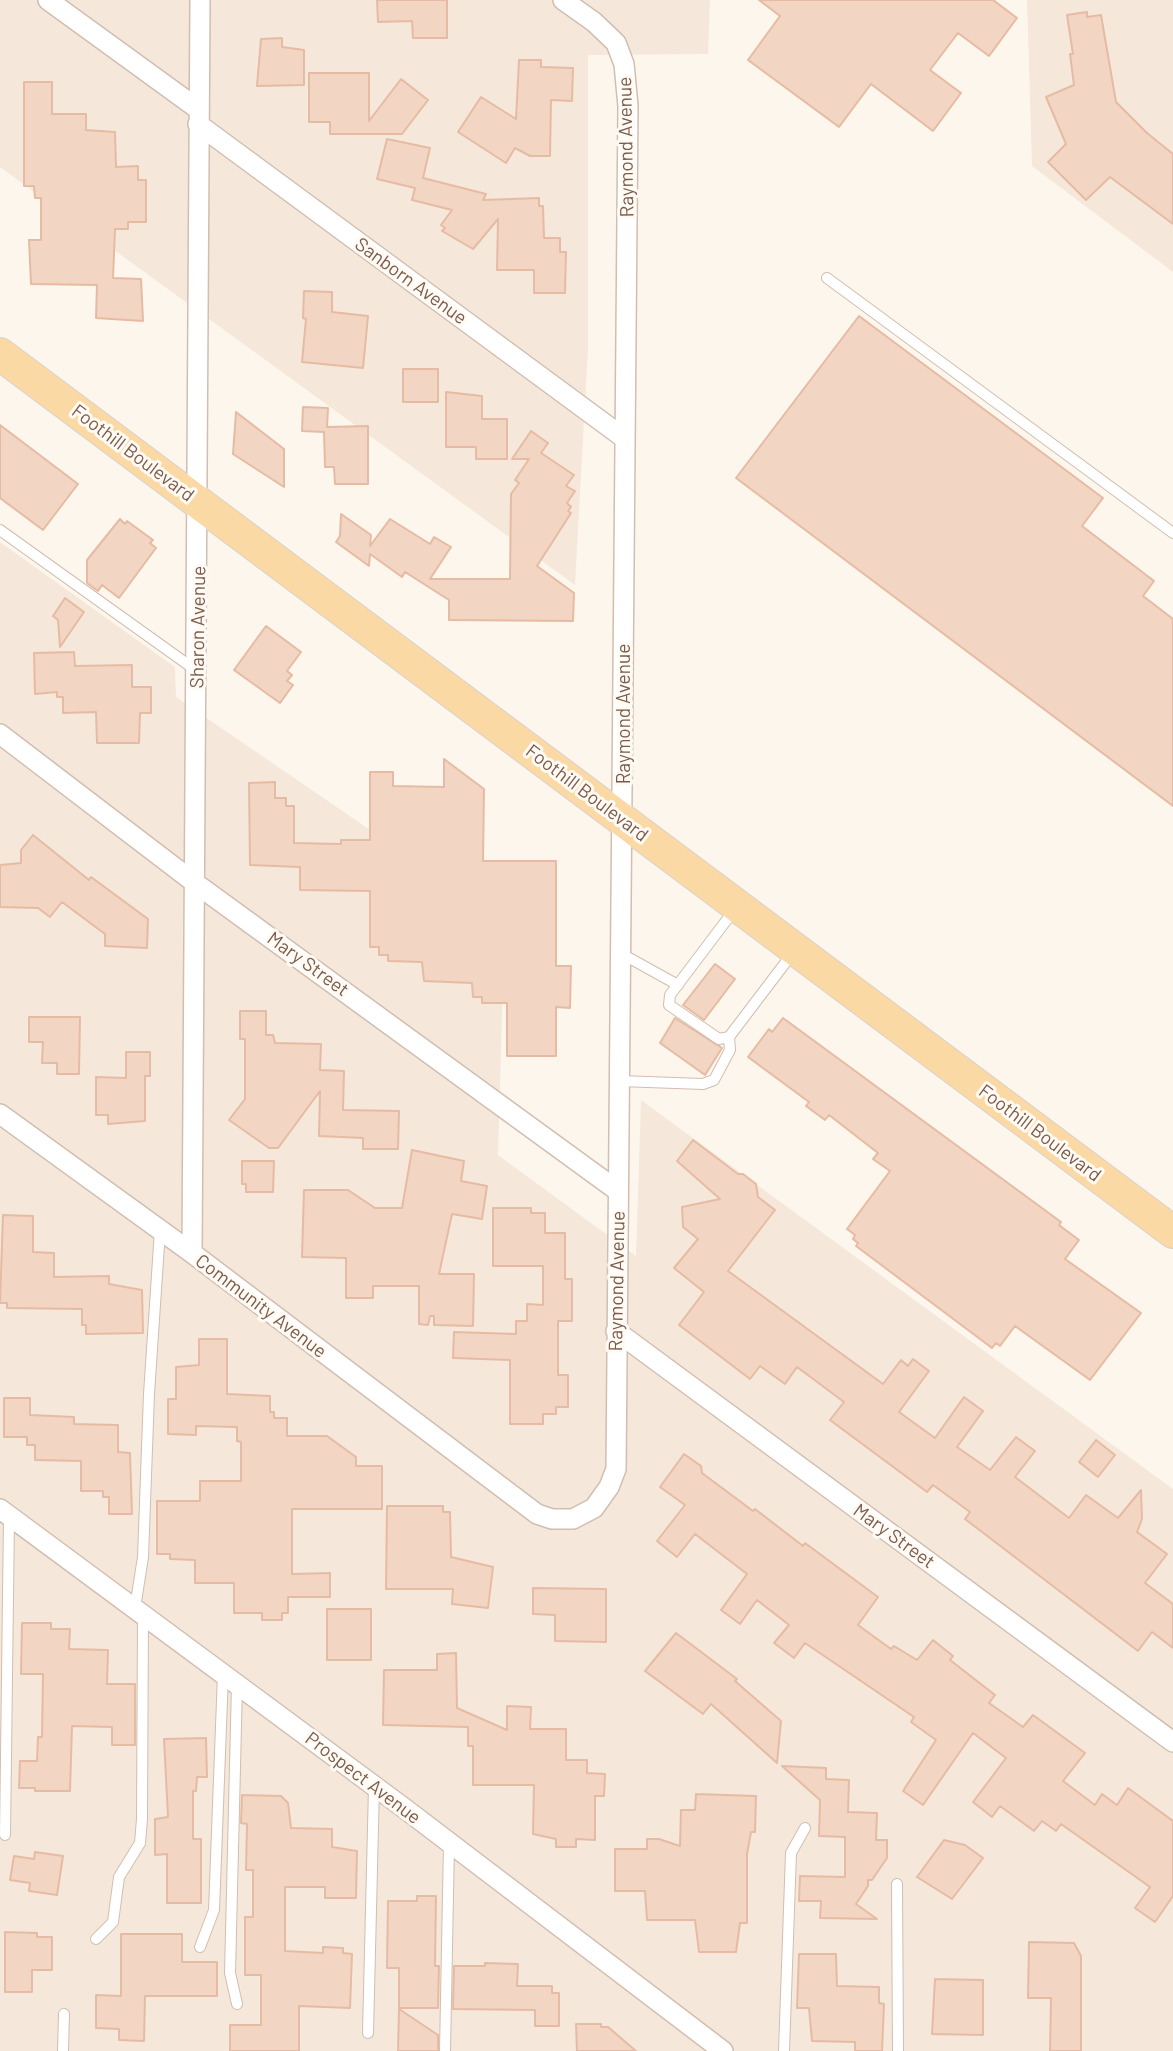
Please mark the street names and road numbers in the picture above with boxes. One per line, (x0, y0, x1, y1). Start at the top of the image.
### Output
street label: Raymond Avenue (613, 77, 639, 217)
street label: Sanborn Avenue (351, 233, 471, 329)
street label: Foothill Boulevard (67, 399, 199, 507)
street label: Sharon Avenue (186, 565, 210, 689)
street label: Raymond Avenue (613, 644, 635, 784)
street label: Foothill Boulevard (521, 739, 653, 847)
street label: Mary Street (263, 927, 353, 1001)
street label: Foothill Boulevard (974, 1079, 1106, 1187)
street label: Raymond Avenue (604, 1211, 630, 1351)
street label: Community Avenue (191, 1249, 331, 1363)
street label: Mary Street (849, 1499, 939, 1573)
street label: Prospect Avenue (301, 1727, 425, 1829)

